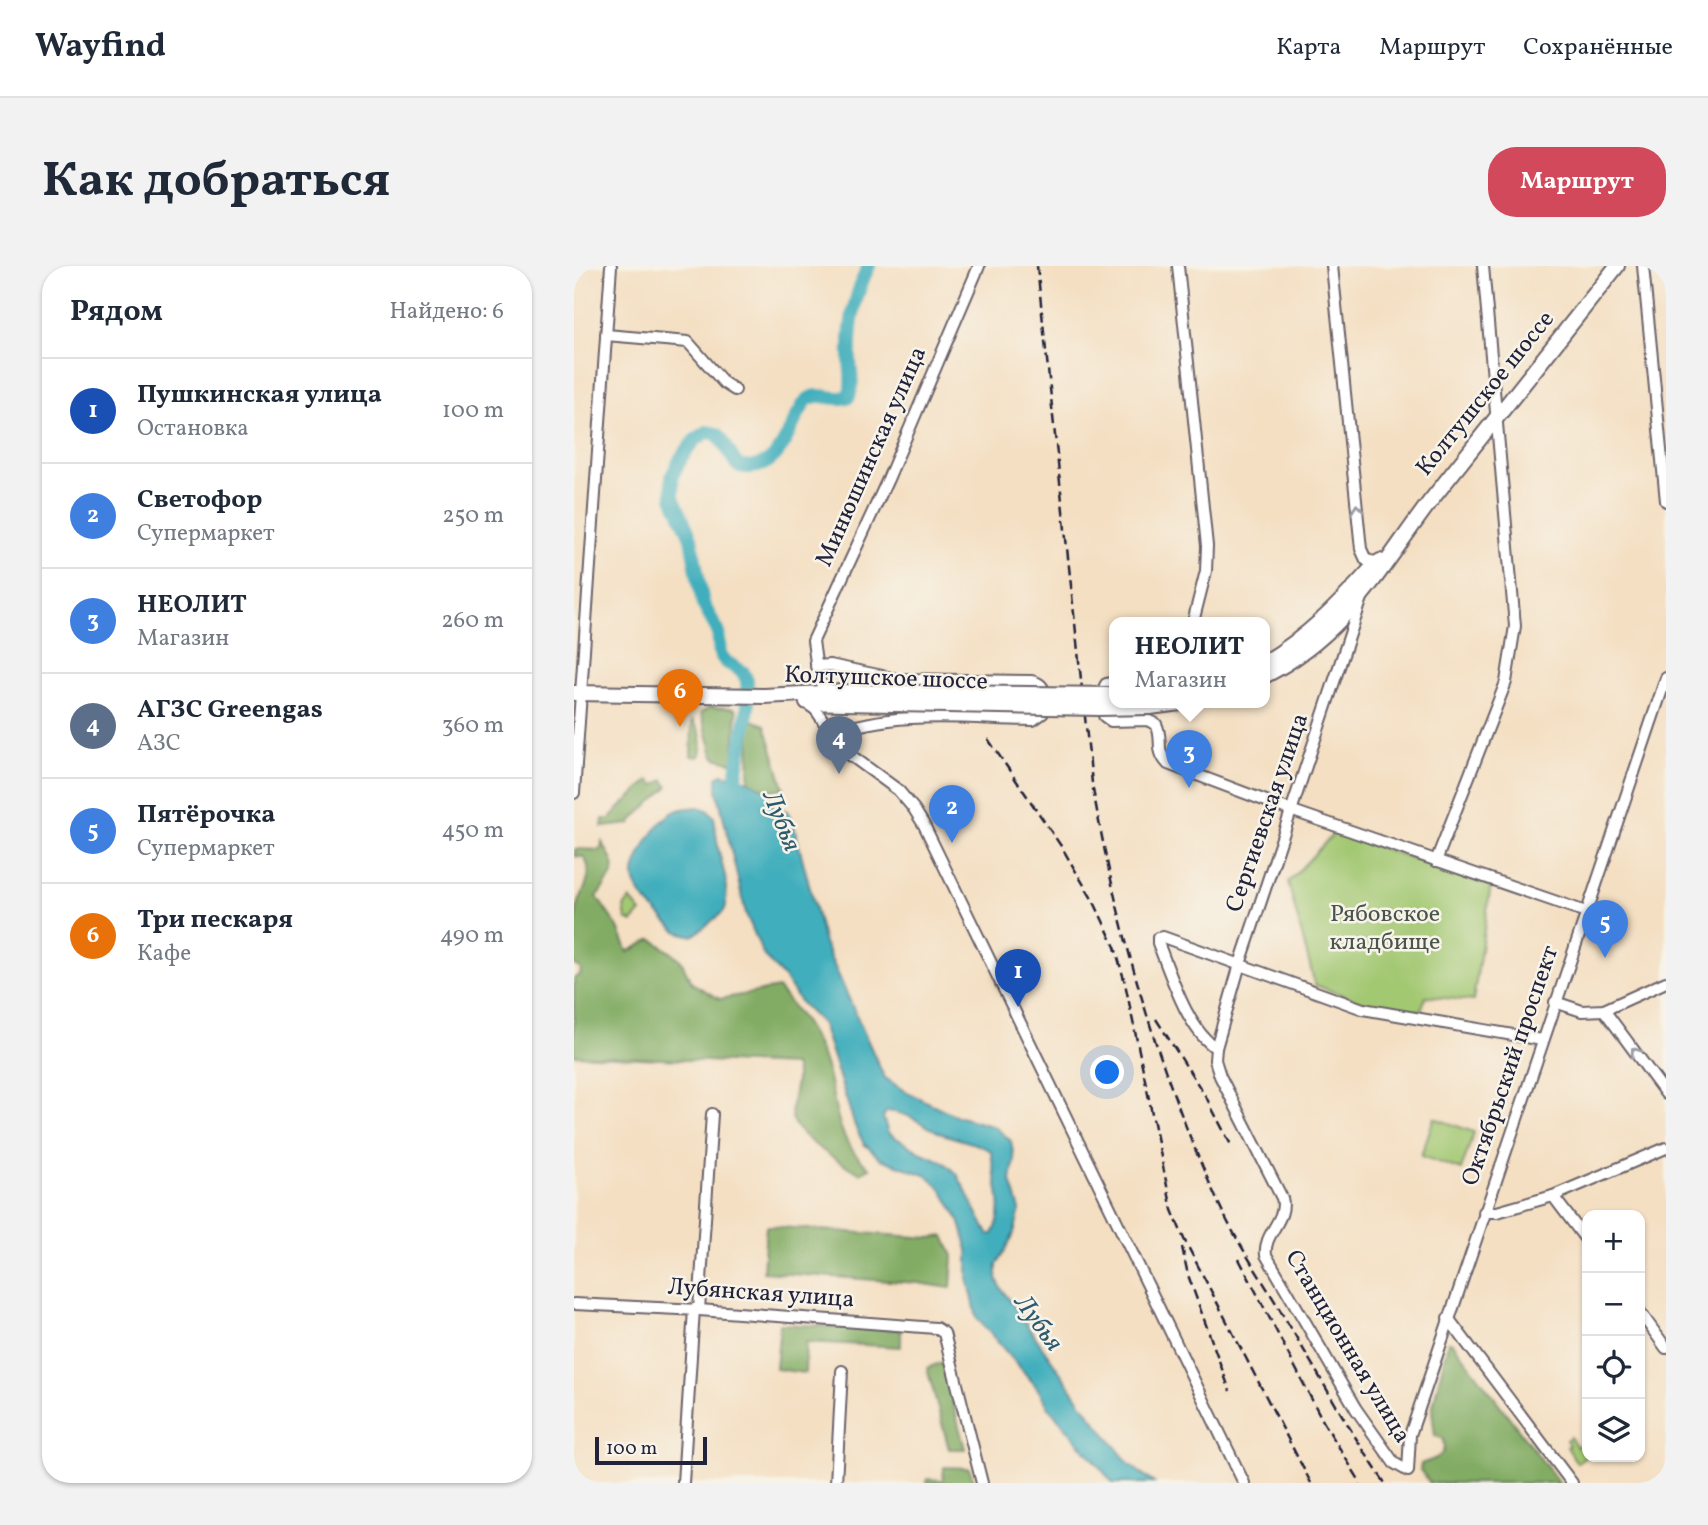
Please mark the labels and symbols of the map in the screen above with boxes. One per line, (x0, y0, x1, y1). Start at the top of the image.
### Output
street label: Колтушское шоссе (1409, 304, 1563, 484)
street label: Минюшинская улица (808, 341, 936, 573)
one-way arrow (1350, 503, 1365, 514)
street label: Колтушское шоссе (784, 658, 988, 700)
pin: 6 (657, 669, 703, 727)
street label: Сергиевская улица (1218, 709, 1318, 917)
pin: 4 (816, 716, 862, 774)
pin: 3 (1166, 730, 1212, 788)
water label: Лубья (752, 784, 810, 857)
pin: 2 (929, 785, 975, 843)
park label: Рябовское кладбище (1330, 898, 1440, 960)
pin: 5 (1582, 900, 1628, 958)
street label: Октябрьский проспект (1454, 941, 1568, 1191)
pin: 1 (995, 949, 1041, 1007)
one-way arrow (1631, 1047, 1643, 1060)
your location (1090, 1055, 1124, 1089)
street label: Станционная улица (1276, 1244, 1418, 1450)
street label: Лубянская улица (667, 1271, 855, 1317)
water label: Лубья (1004, 1286, 1071, 1359)
scale bar (595, 1434, 707, 1466)

